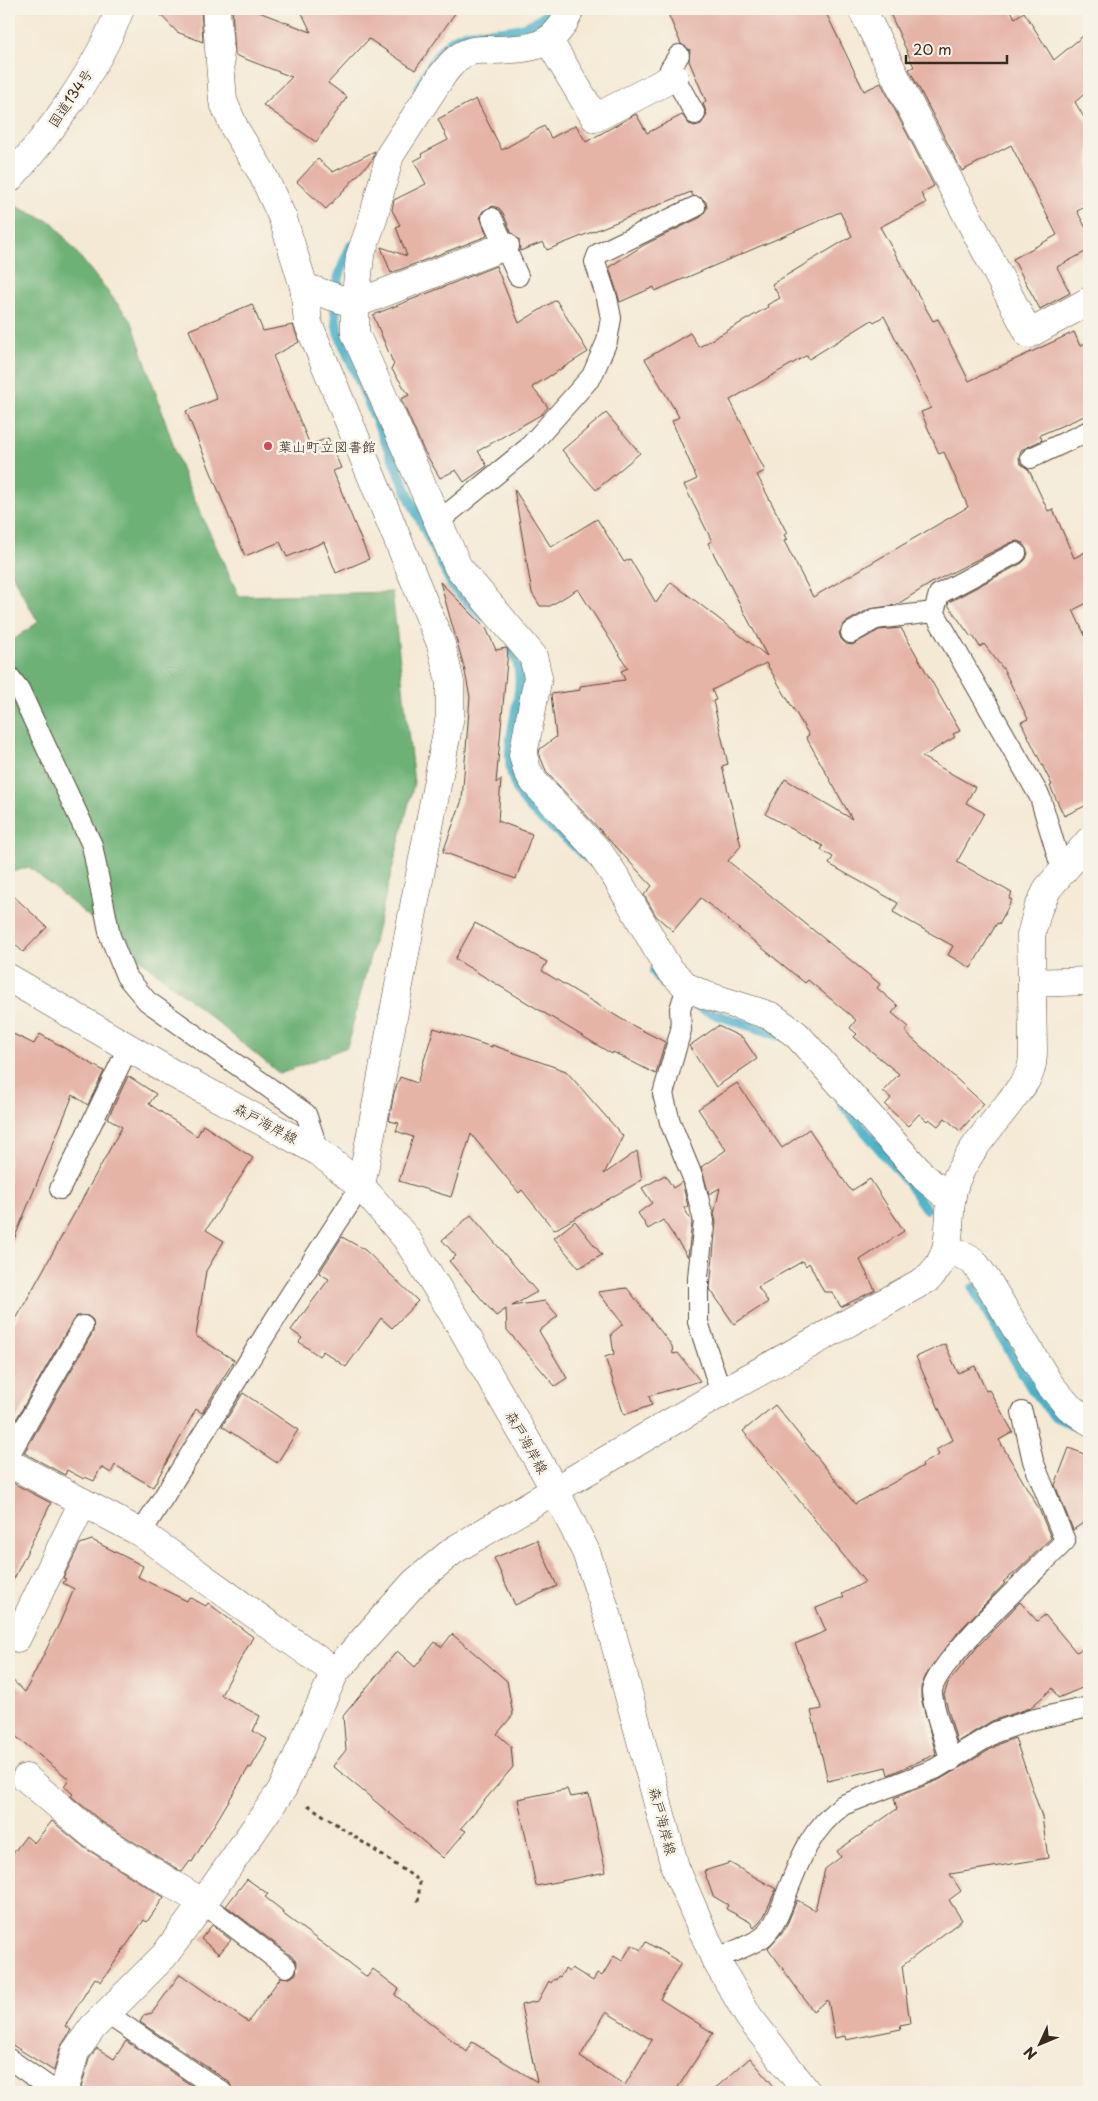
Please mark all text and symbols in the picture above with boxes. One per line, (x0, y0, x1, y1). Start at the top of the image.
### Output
scale bar (906, 32, 1007, 64)
text: 20 m (913, 37, 952, 60)
street label: 国道134号 (43, 64, 97, 132)
place label: 葉山町立図書館 (278, 436, 376, 457)
marker: 葉山町立図書館 (262, 440, 274, 452)
street label: 森戸海岸線 (230, 1097, 302, 1149)
street label: 森戸海岸線 (500, 1406, 554, 1478)
street label: 森戸海岸線 (644, 1784, 682, 1858)
north arrow (1016, 2018, 1066, 2068)
text: N (1019, 2042, 1042, 2065)

